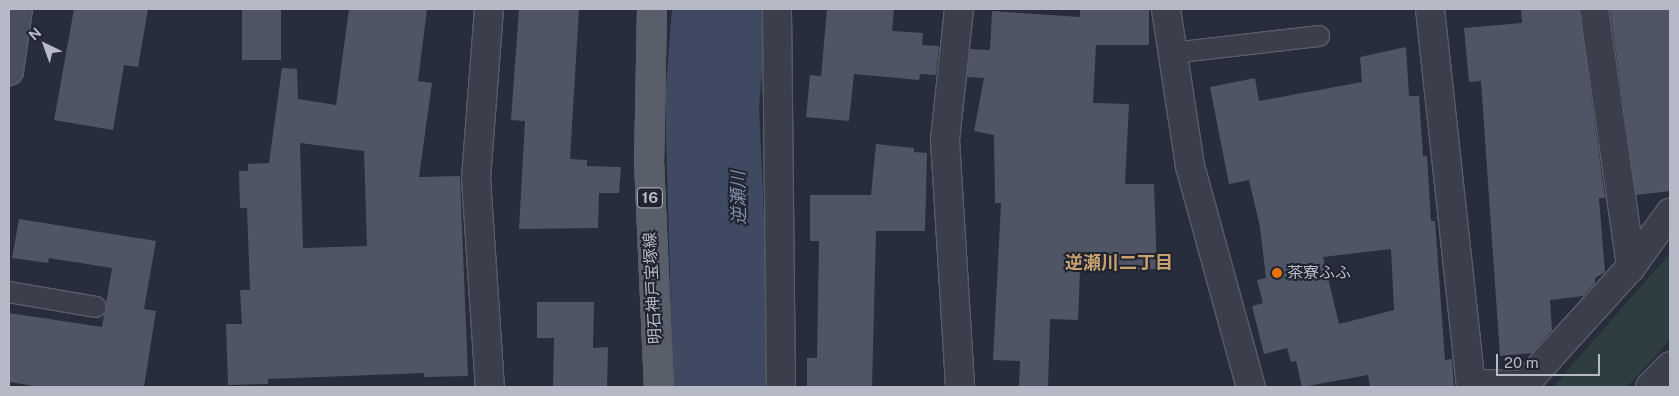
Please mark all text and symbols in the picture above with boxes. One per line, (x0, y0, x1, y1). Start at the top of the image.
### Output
north arrow (20, 20, 70, 70)
text: N (26, 24, 44, 43)
water label: 逆瀬川 (728, 171, 750, 225)
road number: 16 (636, 186, 664, 210)
street label: 明石神戸宝塚線 (640, 232, 666, 344)
district label: 逆瀬川二丁目 (1065, 252, 1173, 274)
place label: 茶寮ふふ (1287, 263, 1351, 283)
marker: 茶寮ふふ (1271, 267, 1283, 279)
scale bar (1499, 344, 1603, 376)
text: 20 m (1504, 354, 1539, 371)

